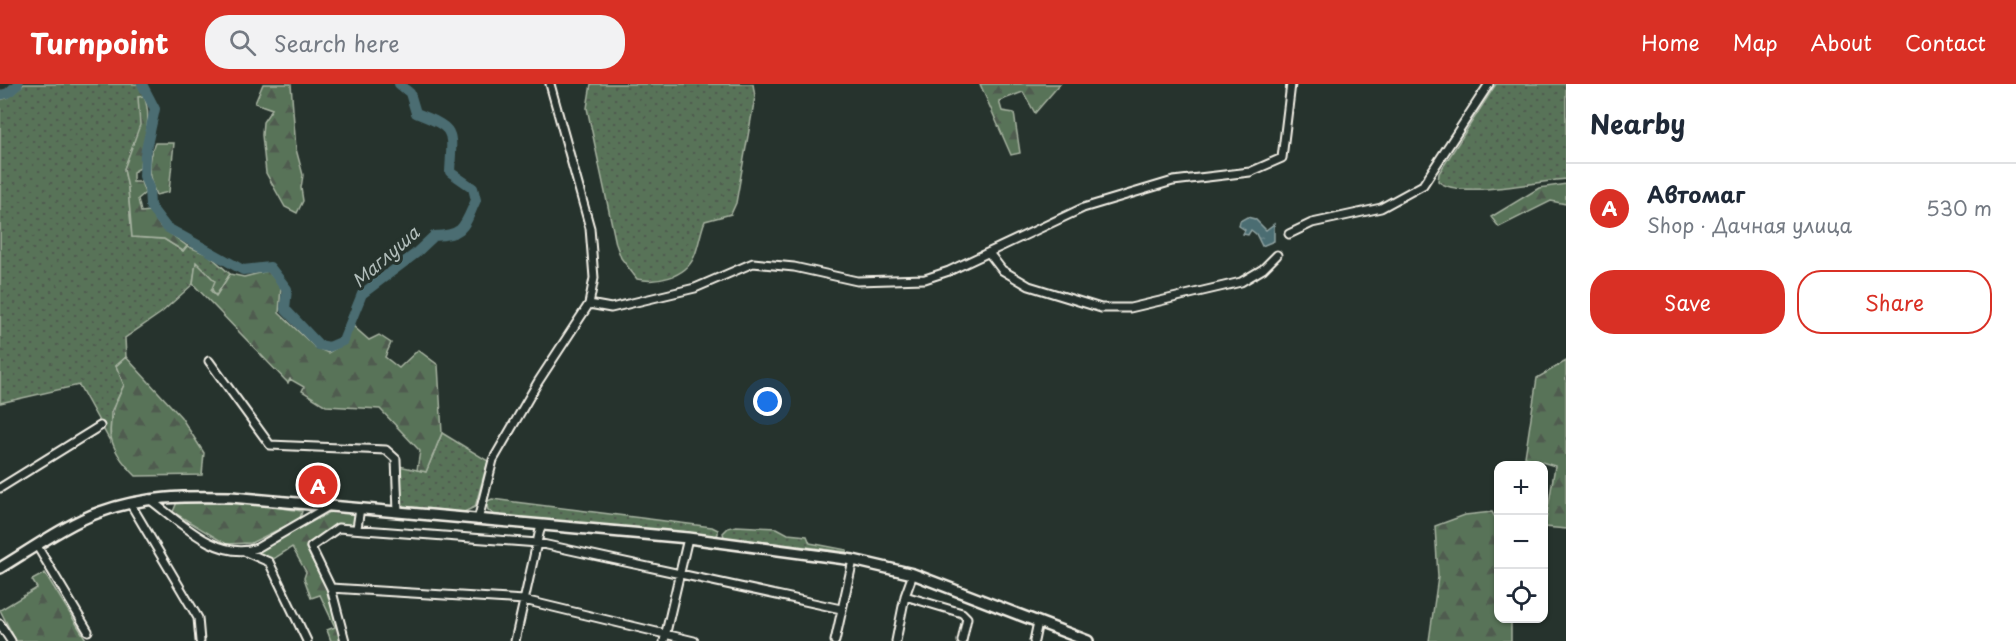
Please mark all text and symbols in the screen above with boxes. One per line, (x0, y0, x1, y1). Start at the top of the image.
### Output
search box (205, 15, 625, 69)
text: Turnpoint (30, 21, 169, 64)
icon: search (226, 26, 259, 59)
text: Search here (274, 26, 400, 59)
text: Home (1641, 26, 1700, 58)
text: Map (1733, 26, 1778, 58)
text: About (1811, 26, 1872, 58)
text: Contact (1905, 26, 1986, 58)
text: Nearby (1590, 104, 1685, 143)
text: Автомаг (1647, 177, 1745, 210)
text: A (1602, 193, 1617, 223)
text: 530 m (1926, 193, 1992, 223)
text: Shop · Дачная улица (1647, 210, 1852, 240)
water label: Маглуша (345, 218, 426, 293)
button: Save (1590, 270, 1785, 334)
button: Share (1797, 270, 1992, 334)
your location (753, 387, 782, 416)
map controls (1494, 461, 1548, 623)
button: + (1494, 461, 1548, 515)
pin: A (298, 462, 338, 508)
button: − (1494, 515, 1548, 569)
button: locate (1494, 569, 1548, 623)

